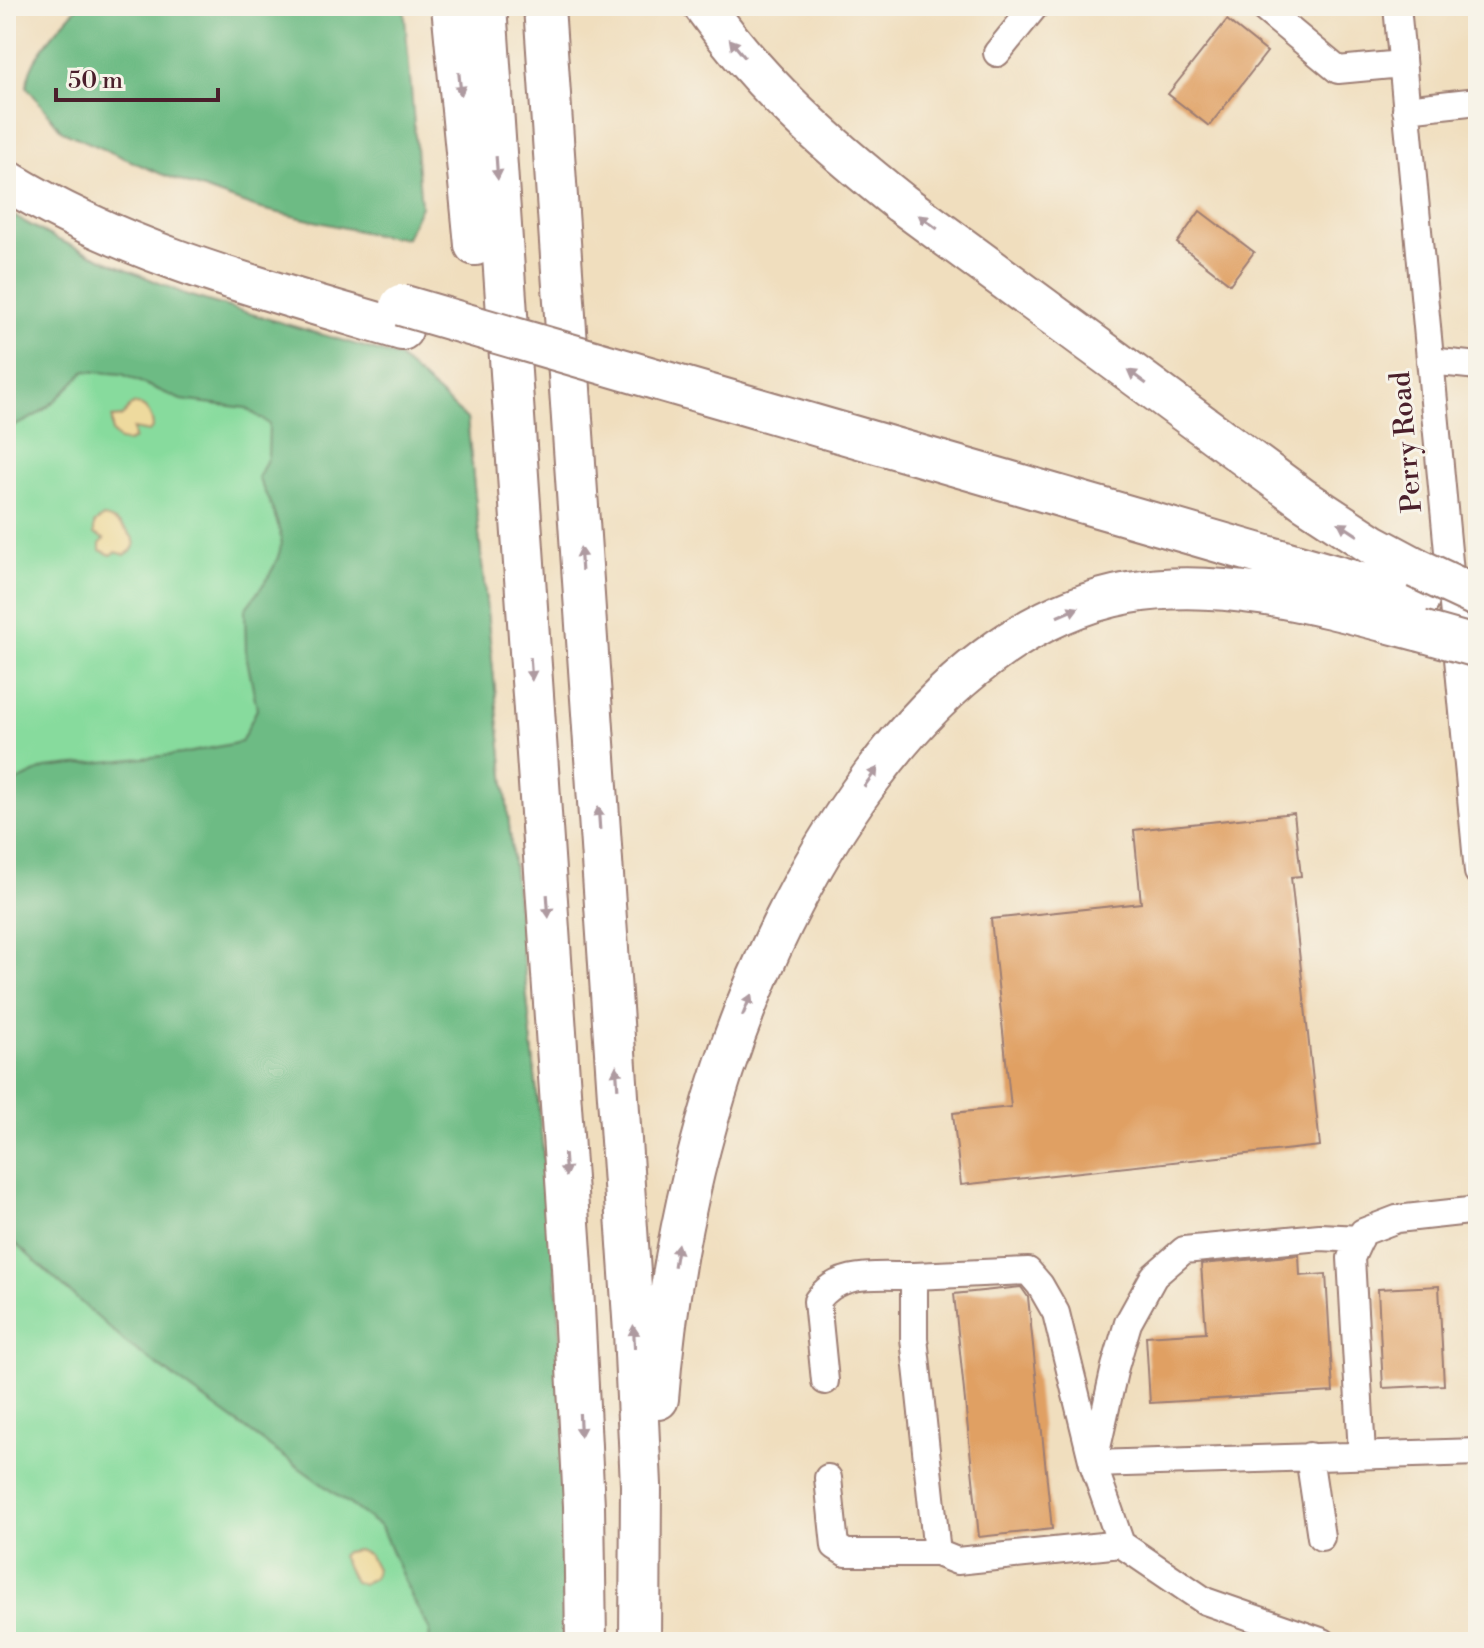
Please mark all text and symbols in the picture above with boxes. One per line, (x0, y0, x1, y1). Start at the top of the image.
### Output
one-way arrow (729, 38, 746, 58)
scale bar (56, 52, 218, 102)
text: 50 m (68, 66, 123, 96)
one-way arrow (453, 72, 466, 97)
one-way arrow (491, 156, 504, 181)
one-way arrow (918, 215, 938, 231)
one-way arrow (1127, 370, 1148, 385)
street label: Perry Road (1383, 370, 1430, 514)
one-way arrow (1337, 522, 1359, 537)
one-way arrow (574, 546, 587, 571)
one-way arrow (1056, 605, 1080, 618)
one-way arrow (525, 657, 538, 682)
one-way arrow (863, 766, 879, 788)
one-way arrow (592, 805, 605, 830)
one-way arrow (542, 894, 555, 919)
one-way arrow (741, 993, 754, 1017)
one-way arrow (610, 1065, 623, 1090)
one-way arrow (559, 1153, 572, 1178)
one-way arrow (670, 1242, 683, 1267)
one-way arrow (628, 1324, 641, 1349)
one-way arrow (574, 1413, 587, 1438)

